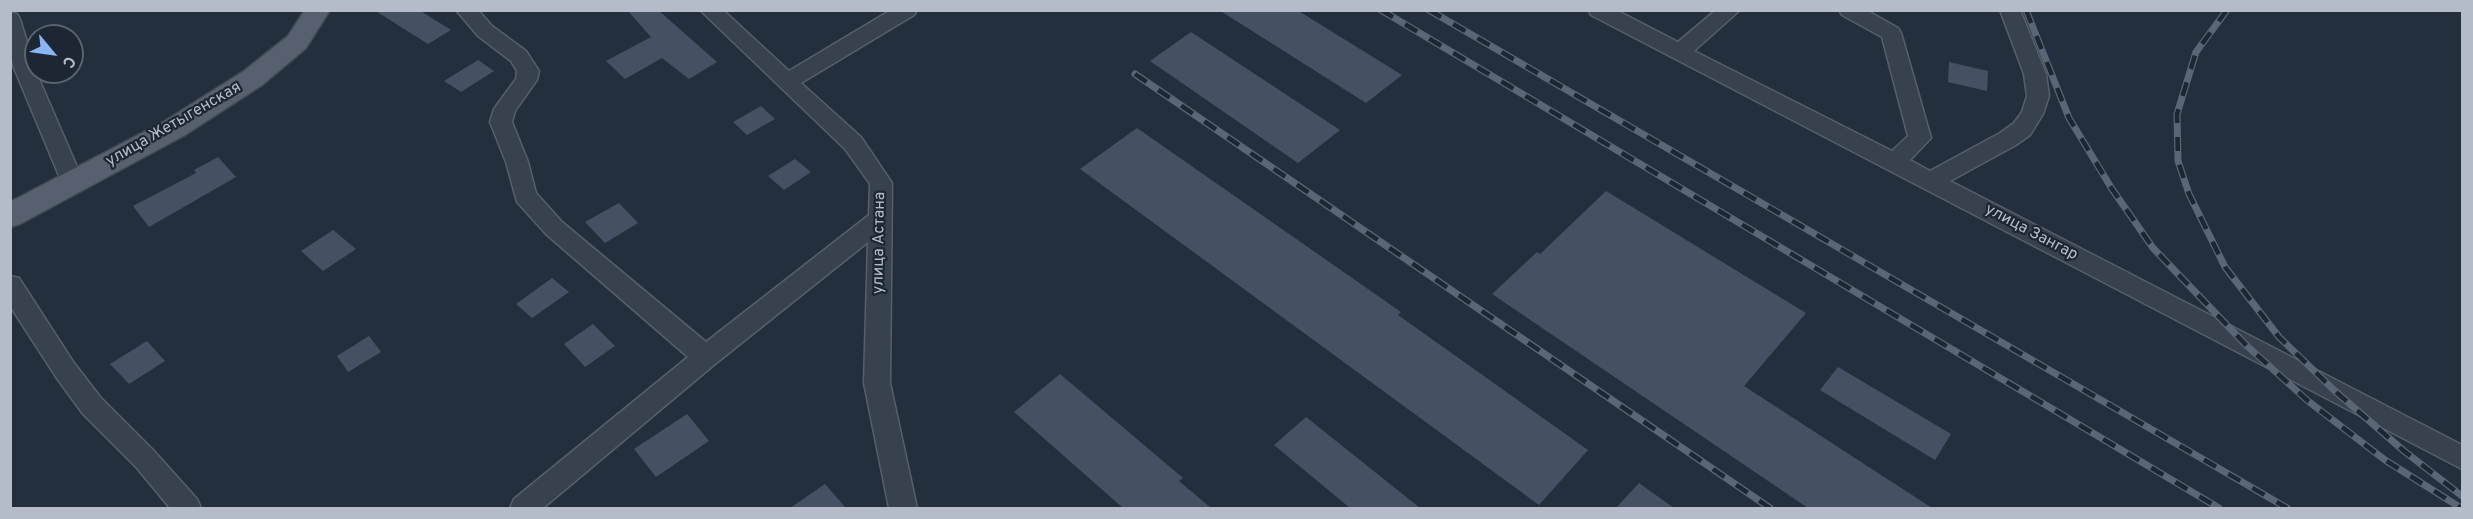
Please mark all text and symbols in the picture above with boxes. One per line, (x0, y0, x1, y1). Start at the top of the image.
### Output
north arrow (24, 24, 84, 84)
text: С (57, 52, 79, 71)
street label: улица Жетыгенская (103, 78, 245, 172)
street label: улица Астана (870, 192, 890, 294)
street label: улица Зангар (1981, 200, 2081, 266)

